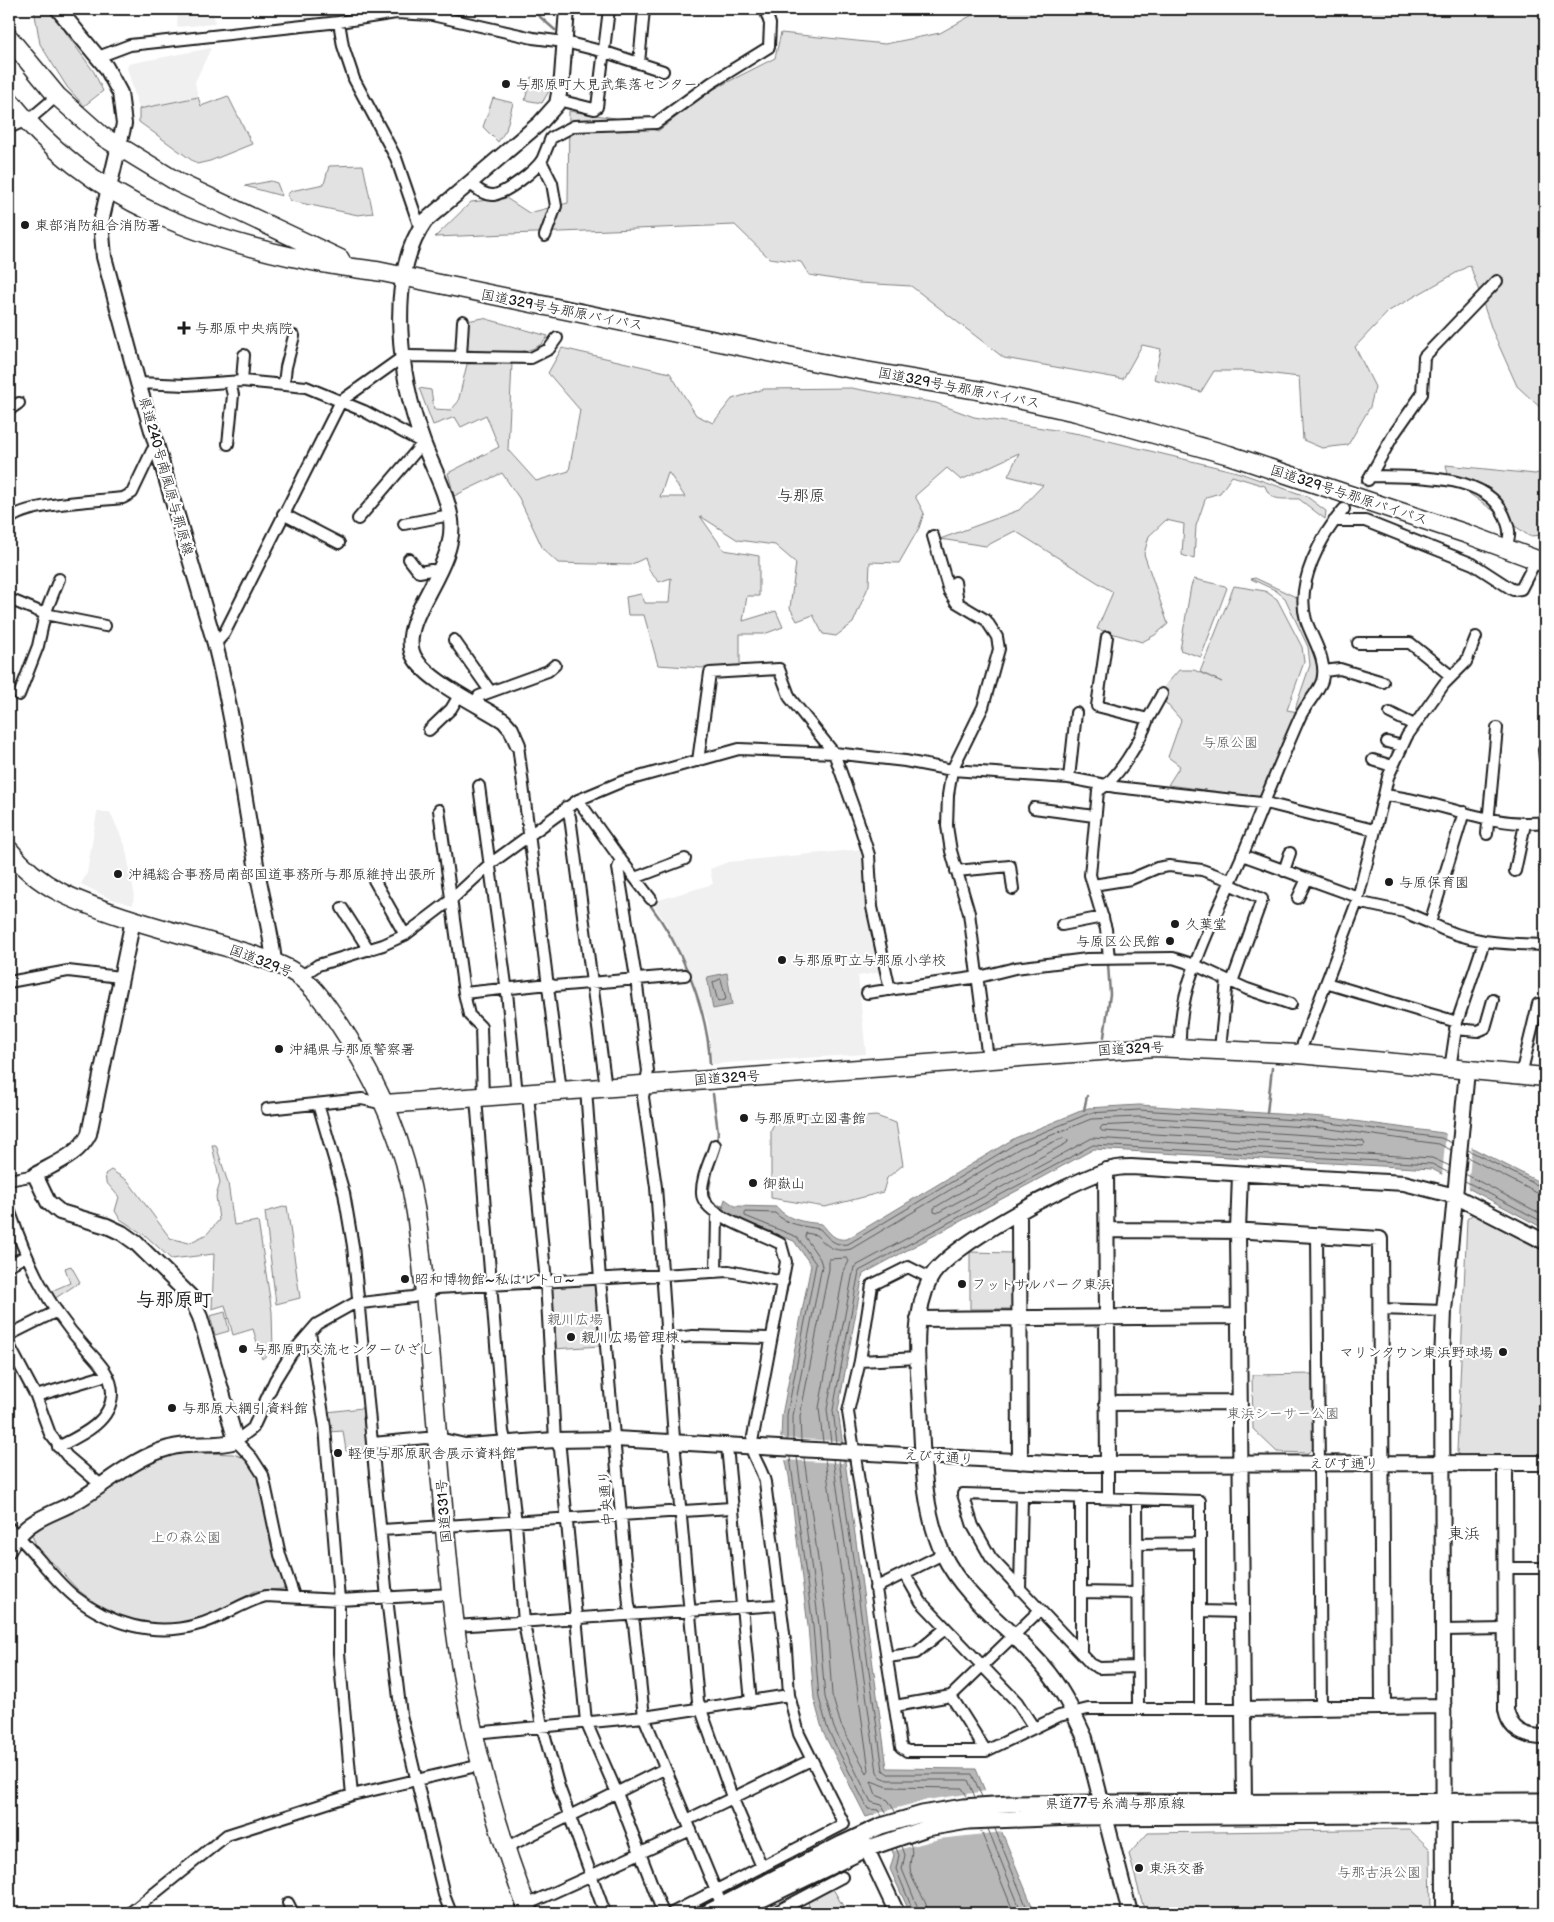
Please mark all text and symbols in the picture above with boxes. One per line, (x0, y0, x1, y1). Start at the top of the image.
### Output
place label: 与那原町大見武集落センター (516, 76, 697, 93)
marker: 与那原町大見武集落センター (500, 78, 512, 90)
place label: 東部消防組合消防署 (35, 217, 161, 234)
marker: 東部消防組合消防署 (19, 219, 31, 231)
street label: 国道329号与那原バイパス (480, 286, 644, 334)
place label: 与那原中央病院 (195, 320, 293, 337)
marker: 与那原中央病院 (177, 321, 191, 335)
street label: 国道329号与那原バイパス (877, 364, 1041, 412)
street label: 県道240号南風原与那原線 (135, 394, 197, 558)
street label: 国道329号与那原バイパス (1268, 461, 1430, 529)
district label: 与那原 (777, 487, 825, 506)
park label: 与原公園 (1202, 734, 1258, 751)
place label: 沖縄総合事務局南部国道事務所与那原維持出張所 (128, 866, 436, 883)
marker: 沖縄総合事務局南部国道事務所与那原維持出張所 (112, 868, 124, 880)
place label: 与原保育園 (1399, 874, 1469, 891)
marker: 与原保育園 (1383, 876, 1395, 888)
place label: 久葉堂 (1185, 916, 1227, 933)
marker: 久葉堂 (1169, 918, 1181, 930)
place label: 与原区公民館 (1076, 933, 1160, 950)
marker: 与原区公民館 (1164, 935, 1176, 947)
street label: 国道329号 (227, 941, 295, 981)
place label: 与那原町立与那原小学校 (792, 952, 946, 969)
marker: 与那原町立与那原小学校 (776, 954, 788, 966)
street label: 国道329号 (1097, 1039, 1165, 1059)
place label: 沖縄県与那原警察署 (289, 1041, 415, 1058)
marker: 沖縄県与那原警察署 (273, 1043, 285, 1055)
street label: 国道329号 (693, 1067, 761, 1089)
place label: 与那原町立図書館 (754, 1110, 866, 1127)
marker: 与那原町立図書館 (738, 1112, 750, 1124)
place label: 御嶽山 (763, 1175, 805, 1192)
marker: 御嶽山 (747, 1177, 759, 1189)
place label: 昭和博物館~私はレトロ~ (415, 1271, 575, 1288)
marker: 昭和博物館~私はレトロ~ (399, 1273, 411, 1285)
place label: フットサルパーク東浜 (972, 1276, 1111, 1293)
marker: フットサルパーク東浜 (956, 1278, 968, 1290)
district label: 与那原町 (136, 1289, 212, 1312)
park label: 親川広場 (547, 1311, 603, 1328)
place label: 親川広場管理棟 (581, 1329, 680, 1346)
marker: 親川広場管理棟 (565, 1331, 577, 1343)
place label: 与那原町交流センターひざし (253, 1341, 434, 1358)
marker: 与那原町交流センターひざし (237, 1343, 249, 1355)
place label: マリンタウン東浜野球場 (1340, 1344, 1493, 1361)
marker: マリンタウン東浜野球場 (1497, 1346, 1509, 1358)
place label: 与那原大綱引資料館 (182, 1400, 308, 1417)
marker: 与那原大綱引資料館 (166, 1402, 178, 1414)
park label: 東浜シーサー公園 (1227, 1405, 1339, 1422)
place label: 軽便与那原駅舎展示資料館 (348, 1445, 516, 1462)
street label: えびす通り (904, 1446, 974, 1468)
marker: 軽便与那原駅舎展示資料館 (332, 1447, 344, 1459)
street label: えびす通り (1309, 1455, 1379, 1472)
street label: 中央通り (595, 1469, 617, 1527)
street label: 国道331号 (433, 1478, 455, 1544)
district label: 東浜 (1448, 1525, 1480, 1544)
park label: 上の森公園 (151, 1529, 221, 1546)
street label: 県道77号糸満与那原線 (1045, 1795, 1185, 1812)
place label: 東浜交番 (1149, 1860, 1205, 1877)
marker: 東浜交番 (1133, 1862, 1145, 1874)
park label: 与那古浜公園 (1337, 1864, 1421, 1881)

